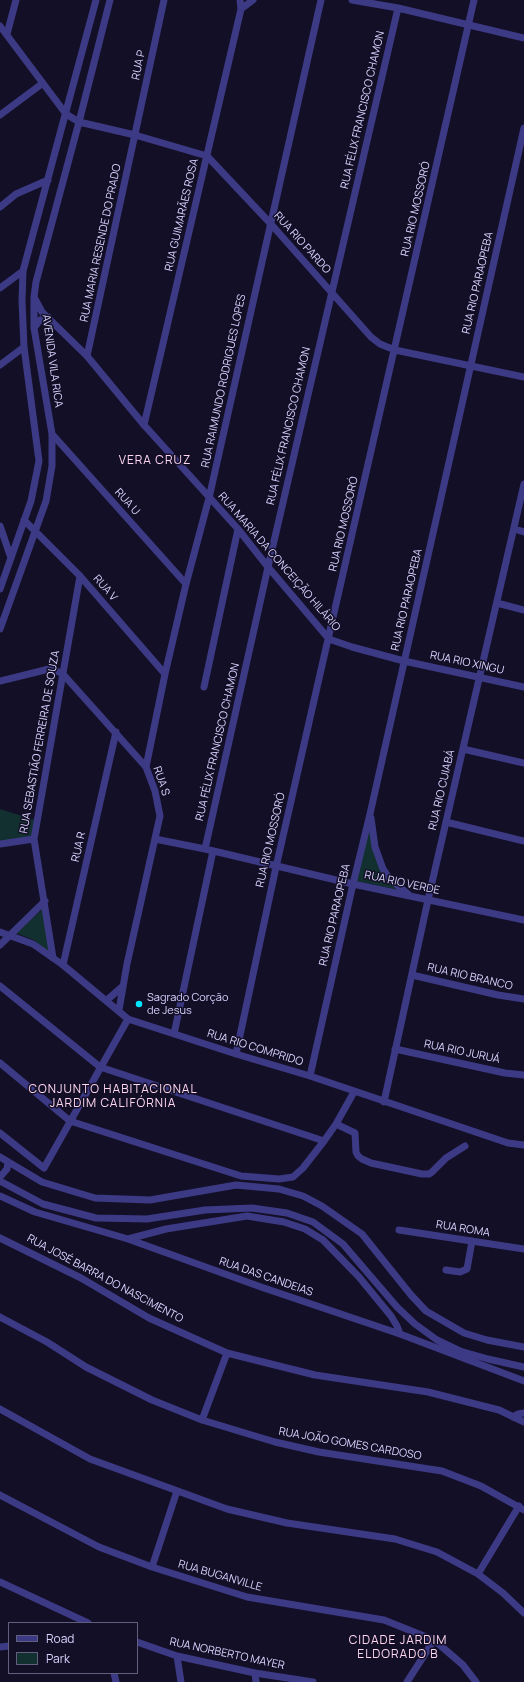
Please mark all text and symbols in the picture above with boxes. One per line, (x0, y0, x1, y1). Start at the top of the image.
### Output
street label: RUA FÉLIX FRANCISCO CHAMON (338, 30, 388, 190)
street label: RUA P (129, 49, 149, 81)
street label: RUA GUIMARÃES ROSA (163, 157, 201, 273)
street label: RUA RIO MOSSORÓ (399, 160, 433, 258)
street label: RUA MARIA RESENDE DO PRADO (78, 163, 124, 323)
street label: RUA RIO PARDO (271, 209, 333, 277)
street label: RUA RIO PARAOPEBA (460, 231, 496, 335)
street label: RUA RAIMUNDO RODRIGUES LOPES (199, 293, 249, 469)
street label: AVENIDA VILA RICA (39, 314, 65, 408)
street label: RUA FÉLIX FRANCISCO CHAMON (264, 346, 314, 506)
district label: VERA CRUZ (119, 454, 191, 468)
street label: RUA RIO MOSSORÓ (327, 475, 361, 573)
street label: RUA U (112, 486, 142, 518)
street label: RUA MARIA DA CONCEIÇÃO HILÁRIO (215, 490, 343, 634)
street label: RUA RIO PARAOPEBA (389, 548, 425, 652)
street label: RUA V (90, 572, 120, 604)
street label: RUA RIO XINGU (429, 649, 505, 677)
street label: RUA SEBASTIÃO FERREIRA DE SOUZA (17, 650, 63, 834)
street label: RUA FÉLIX FRANCISCO CHAMON (193, 662, 243, 822)
street label: RUA RIO CUIABÁ (426, 749, 458, 831)
street label: RUA S (150, 765, 172, 797)
street label: RUA RIO MOSSORÓ (254, 791, 288, 889)
street label: RUA R (69, 831, 89, 863)
street label: RUA RIO PARAOPEBA (317, 863, 353, 967)
street label: RUA RIO VERDE (363, 869, 441, 897)
street label: RUA RIO BRANCO (426, 961, 514, 993)
place label: Sagrado Corção de Jesus (147, 991, 228, 1017)
marker: Sagrado Corção de Jesus (134, 999, 144, 1009)
street label: RUA RIO COMPRIDO (205, 1027, 305, 1069)
street label: RUA RIO JURUÁ (423, 1038, 501, 1066)
district label: CONJUNTO HABITACIONAL JARDIM CALIFÓRNIA (28, 1083, 198, 1111)
street label: RUA ROMA (435, 1218, 491, 1240)
street label: RUA JOSÉ BARRA DO NASCIMENTO (25, 1232, 185, 1326)
street label: RUA DAS CANDEIAS (217, 1255, 315, 1299)
street label: RUA JOÃO GOMES CARDOSO (278, 1425, 422, 1463)
street label: RUA BUGANVILLE (177, 1558, 263, 1594)
legend (8, 1622, 138, 1674)
text: Road (46, 1630, 74, 1647)
district label: CIDADE JARDIM ELDORADO B (349, 1634, 447, 1662)
street label: RUA NORBERTO MAYER (168, 1635, 286, 1673)
text: Park (46, 1650, 70, 1667)

